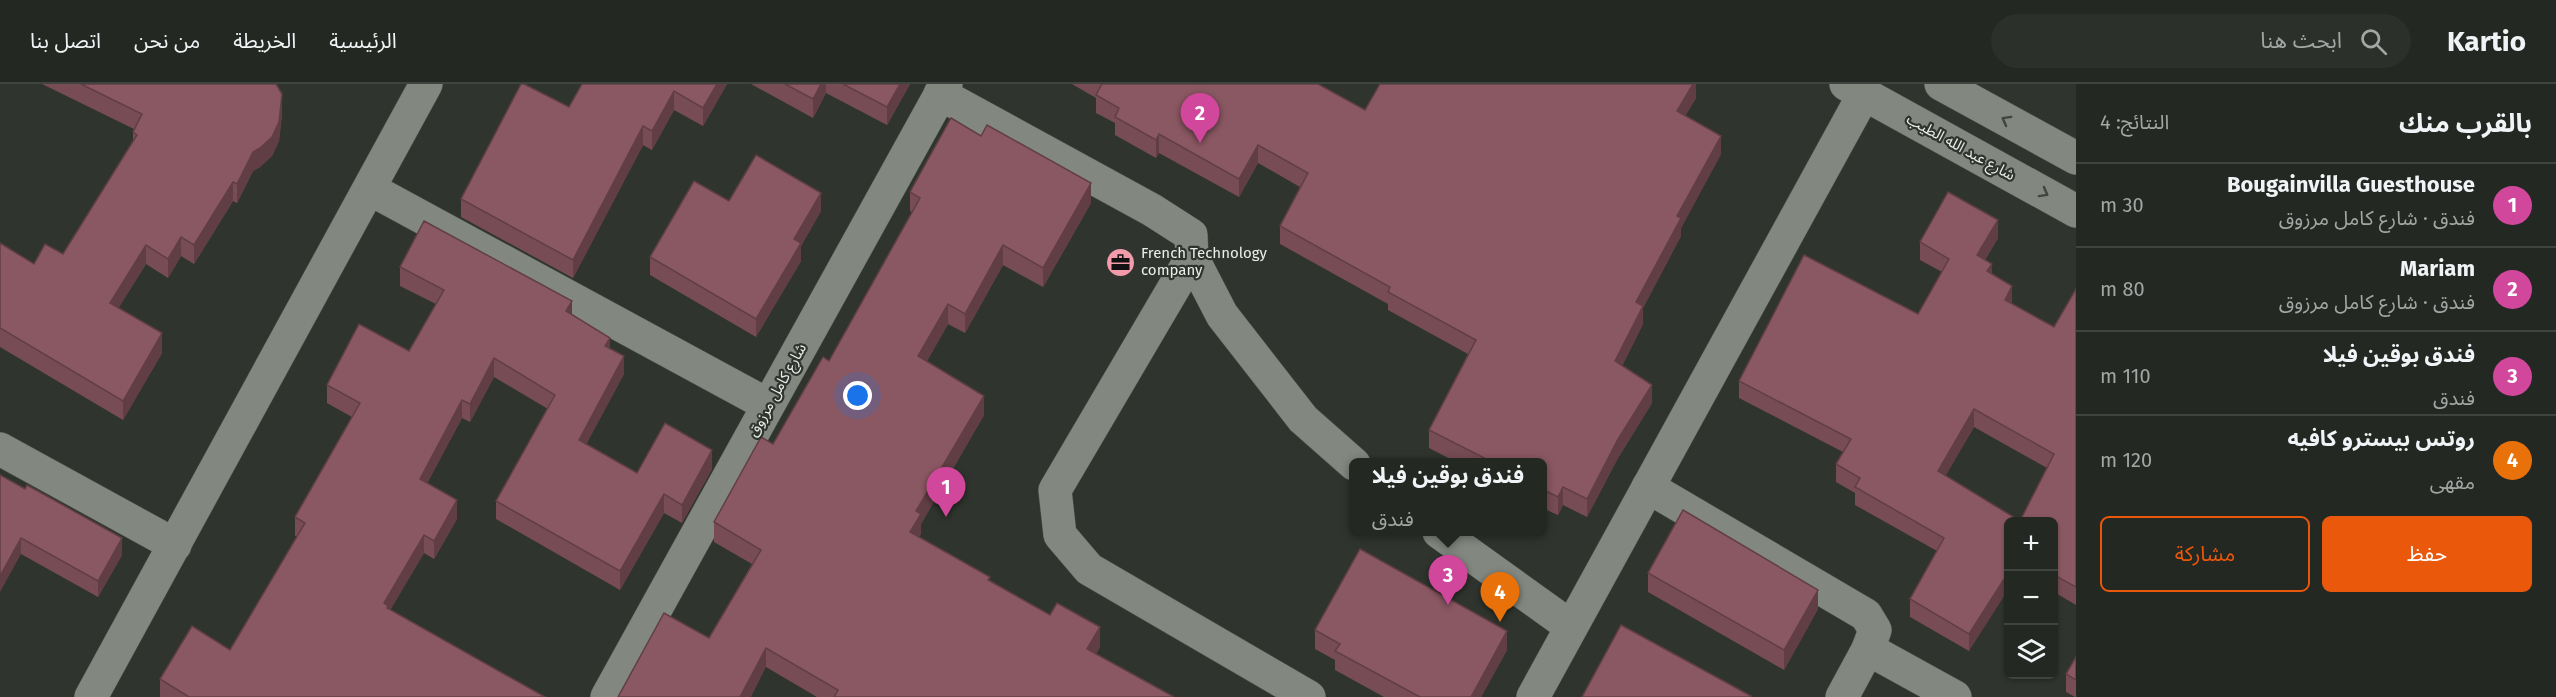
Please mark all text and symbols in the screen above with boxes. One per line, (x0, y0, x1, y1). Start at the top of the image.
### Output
search box (1991, 14, 2411, 68)
icon: search (2357, 25, 2390, 58)
text: Kartio (2447, 25, 2526, 58)
text: ابحث هنا (2260, 27, 2342, 54)
text: اتصل بنا (30, 28, 101, 54)
text: من نحن (134, 28, 200, 54)
text: الخريطة (233, 28, 296, 54)
text: الرئيسية (329, 28, 397, 54)
pin: 2 (1180, 94, 1220, 143)
text: بالقرب منك (2399, 108, 2532, 139)
street label: شارع عبد الله الطيب (1902, 110, 2019, 187)
text: النتائج: 4 (2100, 110, 2169, 134)
one-way arrow (2002, 116, 2012, 127)
text: Bougainvilla Guesthouse (2227, 171, 2475, 198)
one-way arrow (2038, 186, 2048, 197)
text: 30 m (2100, 193, 2144, 217)
text: 1 (2508, 193, 2517, 217)
text: فندق · شارع كامل مرزوق (2279, 206, 2475, 230)
place label: French Technology company (1141, 244, 1268, 279)
office icon: French Technology company (1104, 246, 1136, 278)
text: Mariam (2400, 255, 2475, 282)
text: 80 m (2100, 277, 2145, 301)
text: 2 (2507, 277, 2518, 301)
text: فندق · شارع كامل مرزوق (2279, 290, 2475, 314)
street label: شارع كامل مرزوق (744, 340, 813, 441)
text: فندق بوقين فيلا (2323, 341, 2475, 368)
text: 110 m (2100, 364, 2151, 388)
text: 3 (2507, 364, 2518, 388)
your location (843, 381, 872, 410)
text: فندق (2433, 386, 2475, 410)
text: روتس بيسترو كافيه (2287, 425, 2475, 452)
text: 120 m (2100, 448, 2152, 472)
text: 4 (2507, 448, 2518, 472)
popup (1349, 458, 1547, 536)
text: فندق بوقين فيلا (1372, 462, 1524, 489)
pin: 1 (926, 468, 966, 517)
text: مقهى (2430, 470, 2475, 494)
text: فندق (1372, 507, 1414, 531)
button: مشاركة (2100, 516, 2310, 592)
button: حفظ (2322, 516, 2532, 592)
map controls (2004, 517, 2058, 679)
button: + (2004, 517, 2058, 571)
pin: 3 (1428, 556, 1468, 605)
button: − (2004, 571, 2058, 625)
pin: 4 (1480, 572, 1520, 622)
button: layers (2004, 625, 2058, 679)

